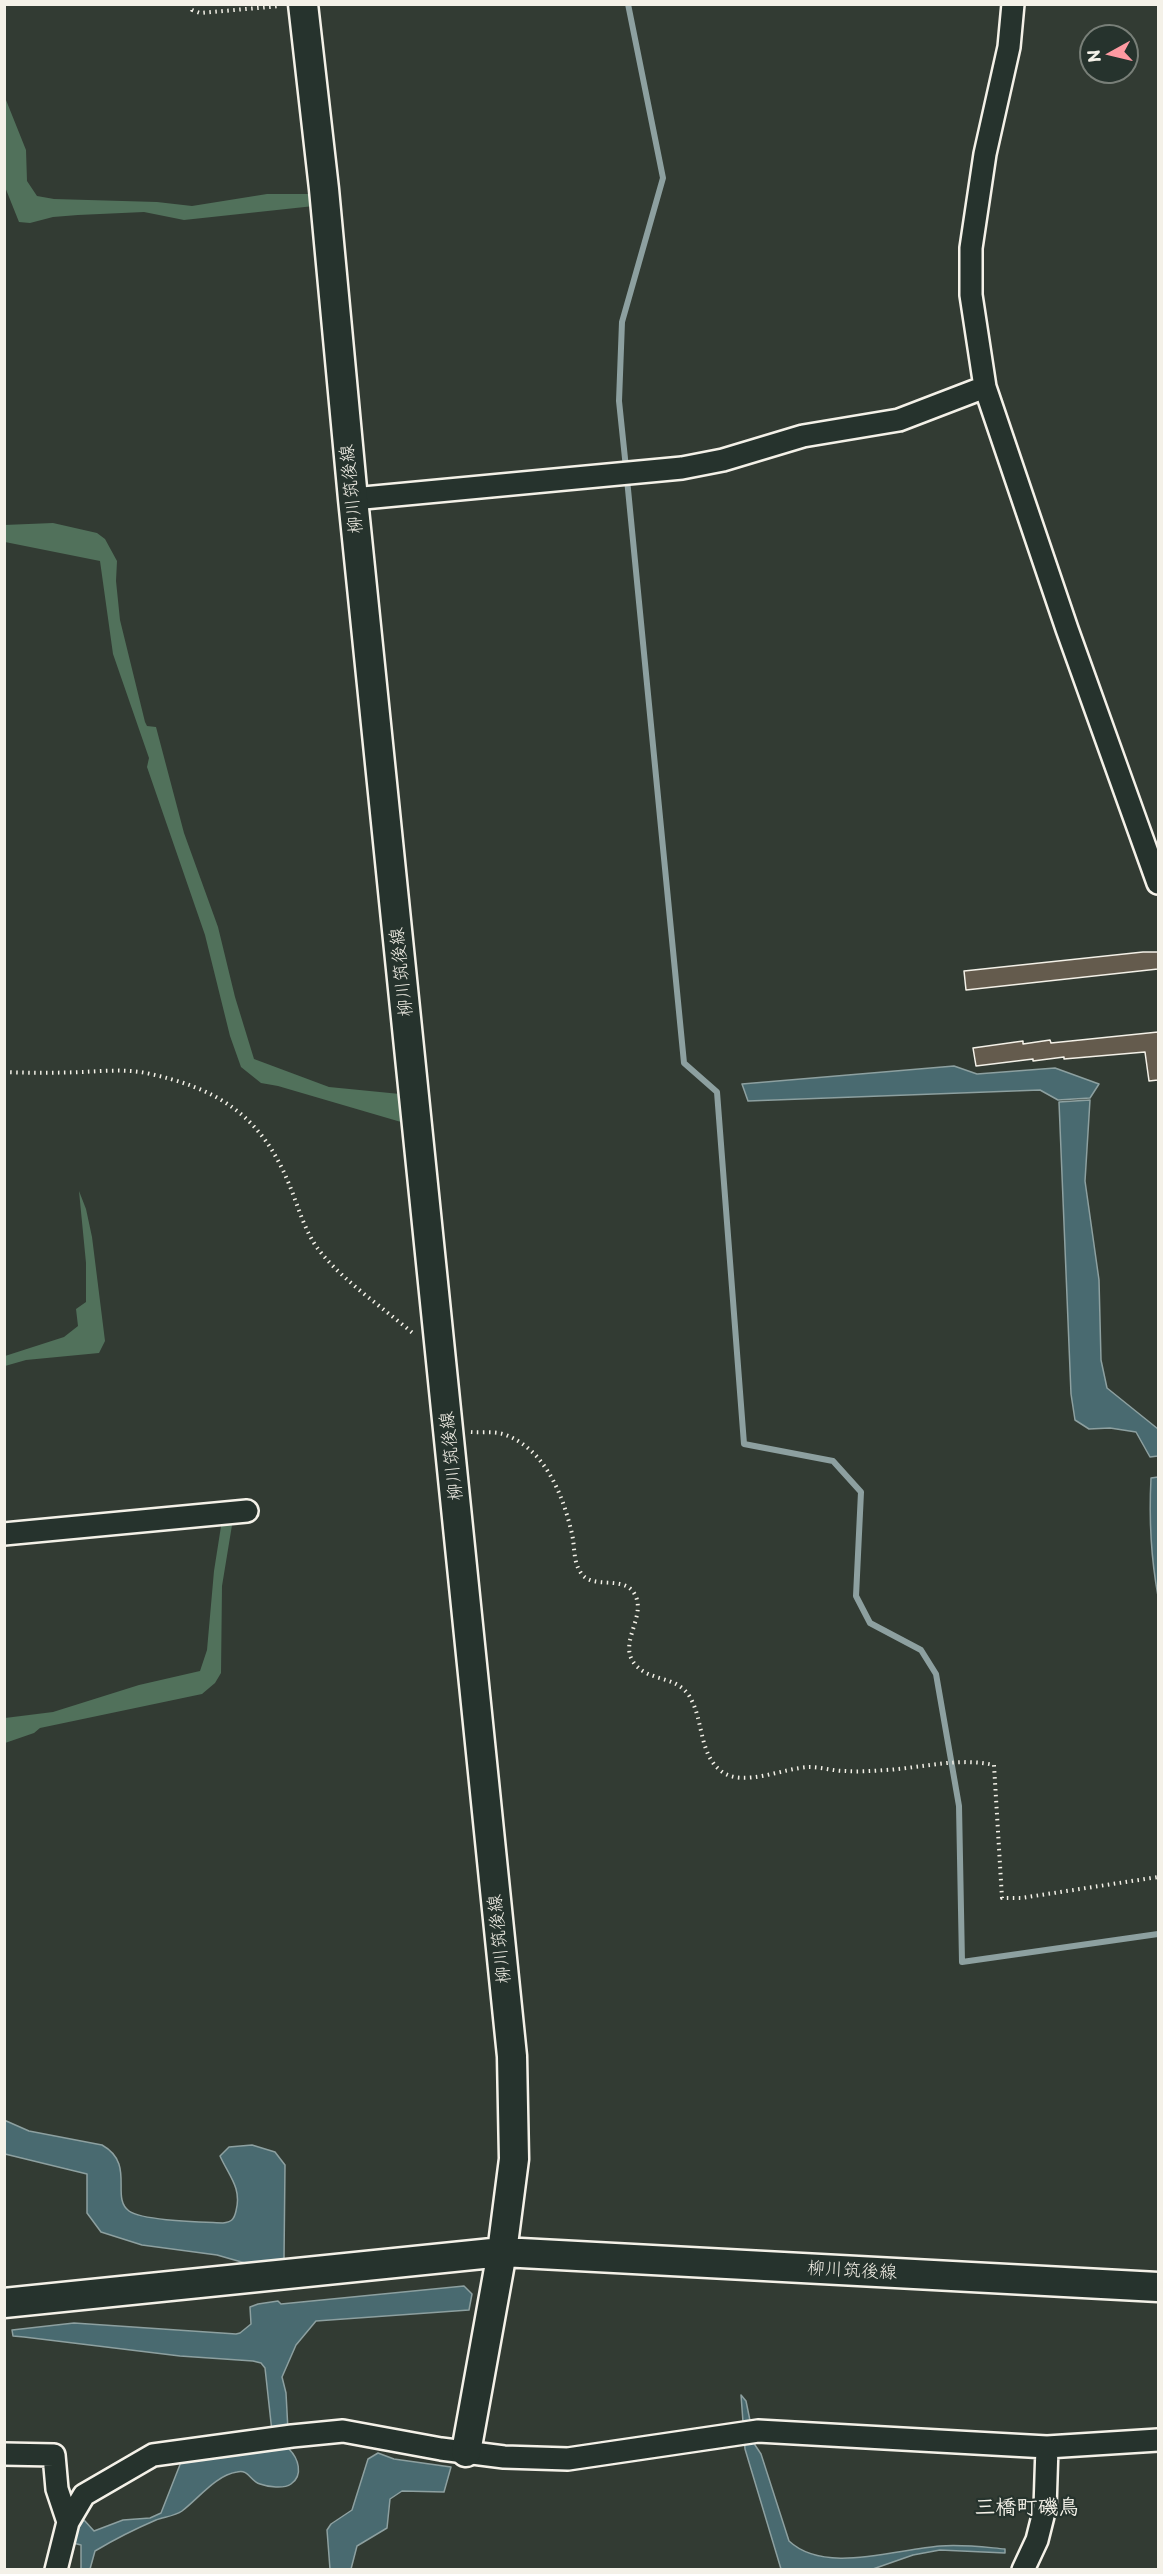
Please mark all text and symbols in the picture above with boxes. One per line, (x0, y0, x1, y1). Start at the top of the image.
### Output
north arrow (1079, 24, 1139, 84)
text: N (1080, 48, 1106, 64)
street label: 柳川筑後線 (337, 443, 367, 535)
street label: 柳川筑後線 (387, 926, 417, 1018)
street label: 柳川筑後線 (437, 1410, 467, 1502)
street label: 柳川筑後線 (485, 1893, 515, 1985)
street label: 柳川筑後線 (806, 2258, 898, 2284)
district label: 三橋町磯鳥 (975, 2495, 1079, 2521)

